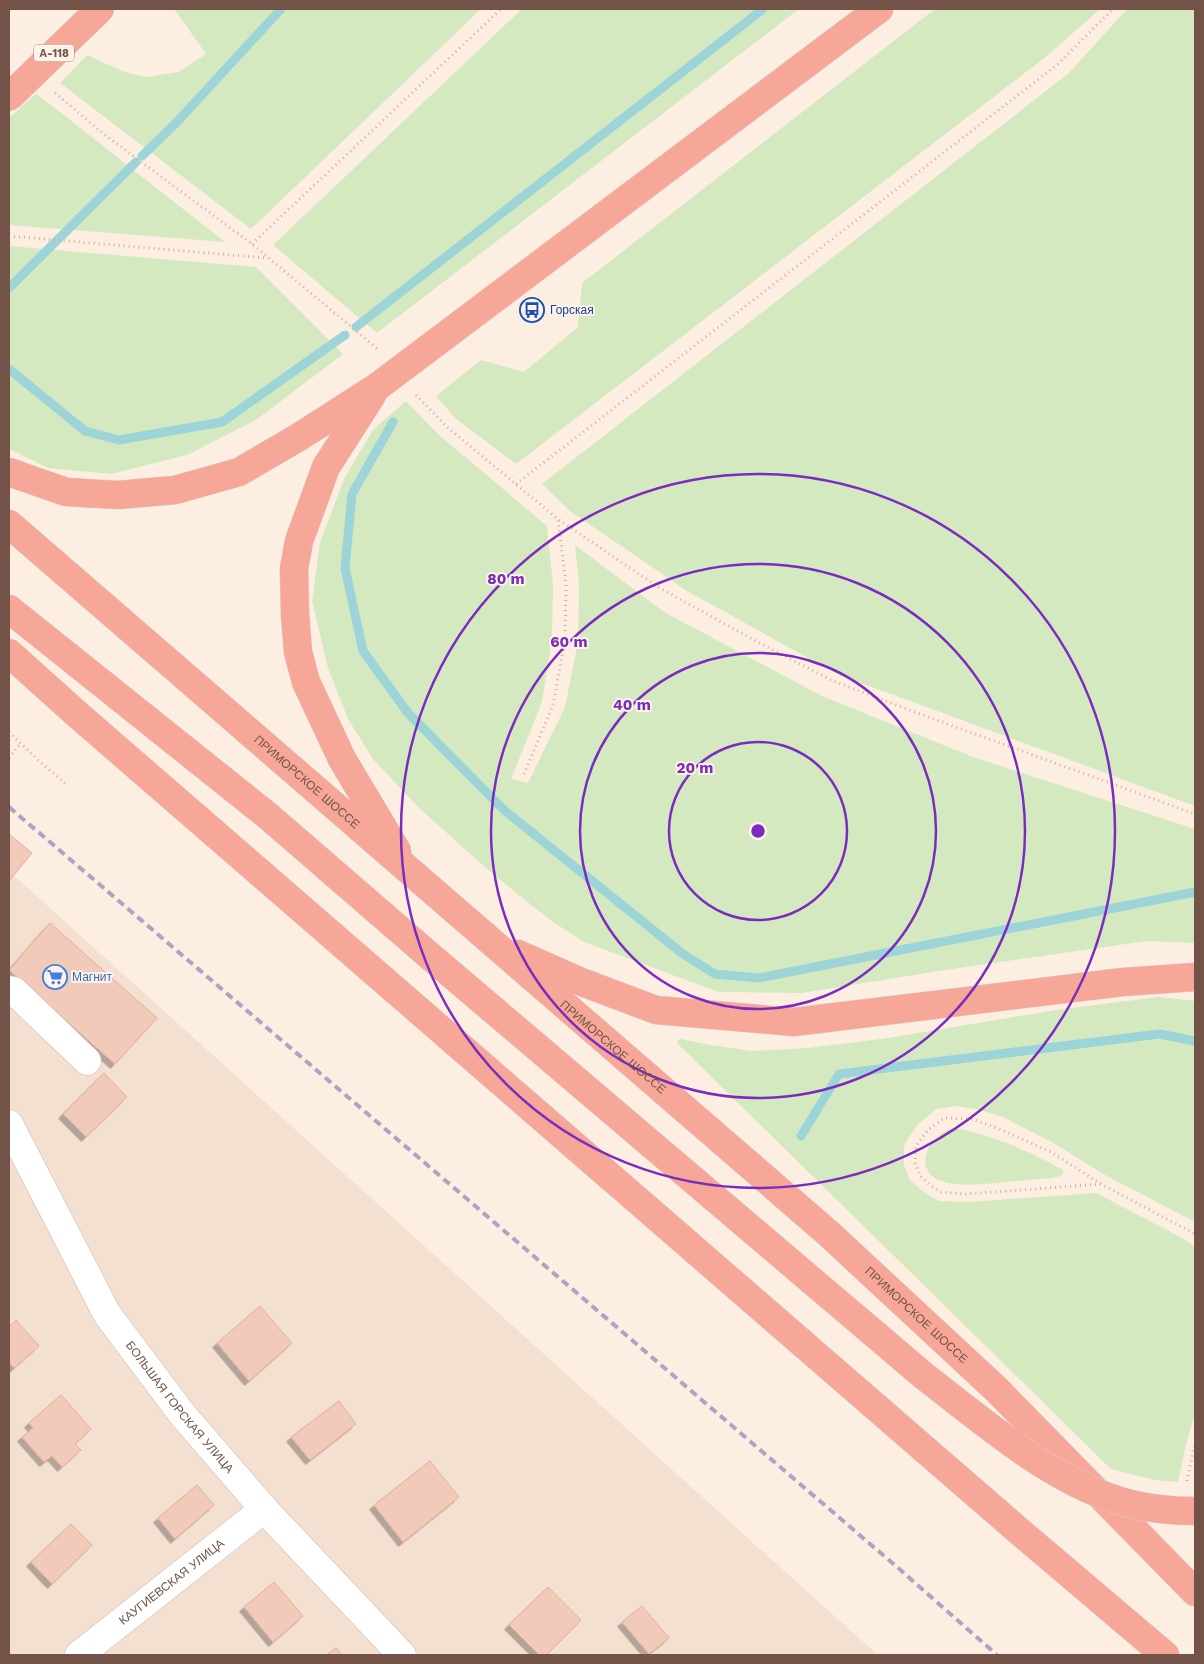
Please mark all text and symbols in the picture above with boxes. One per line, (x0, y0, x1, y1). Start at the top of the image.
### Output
road number: А-118 (34, 44, 74, 62)
bus stop icon: Горская (519, 297, 545, 323)
place label: Горская (550, 303, 594, 317)
text: 80 m (487, 570, 525, 588)
text: 60 m (550, 633, 588, 651)
text: 40 m (613, 696, 651, 714)
street label: ПРИМОРСКОЕ ШОССЕ (251, 732, 363, 831)
text: 20 m (676, 759, 714, 777)
centre of rings (749, 822, 767, 840)
supermarket icon: Магнит (42, 964, 68, 990)
place label: Магнит (72, 970, 113, 984)
street label: ПРИМОРСКОЕ ШОССЕ (557, 997, 669, 1096)
street label: ПРИМОРСКОЕ ШОССЕ (862, 1264, 971, 1366)
street label: БОЛЬШАЯ ГОРСКАЯ УЛИЦА (123, 1339, 237, 1476)
street label: КАУГИЕВСКАЯ УЛИЦА (116, 1536, 227, 1628)

